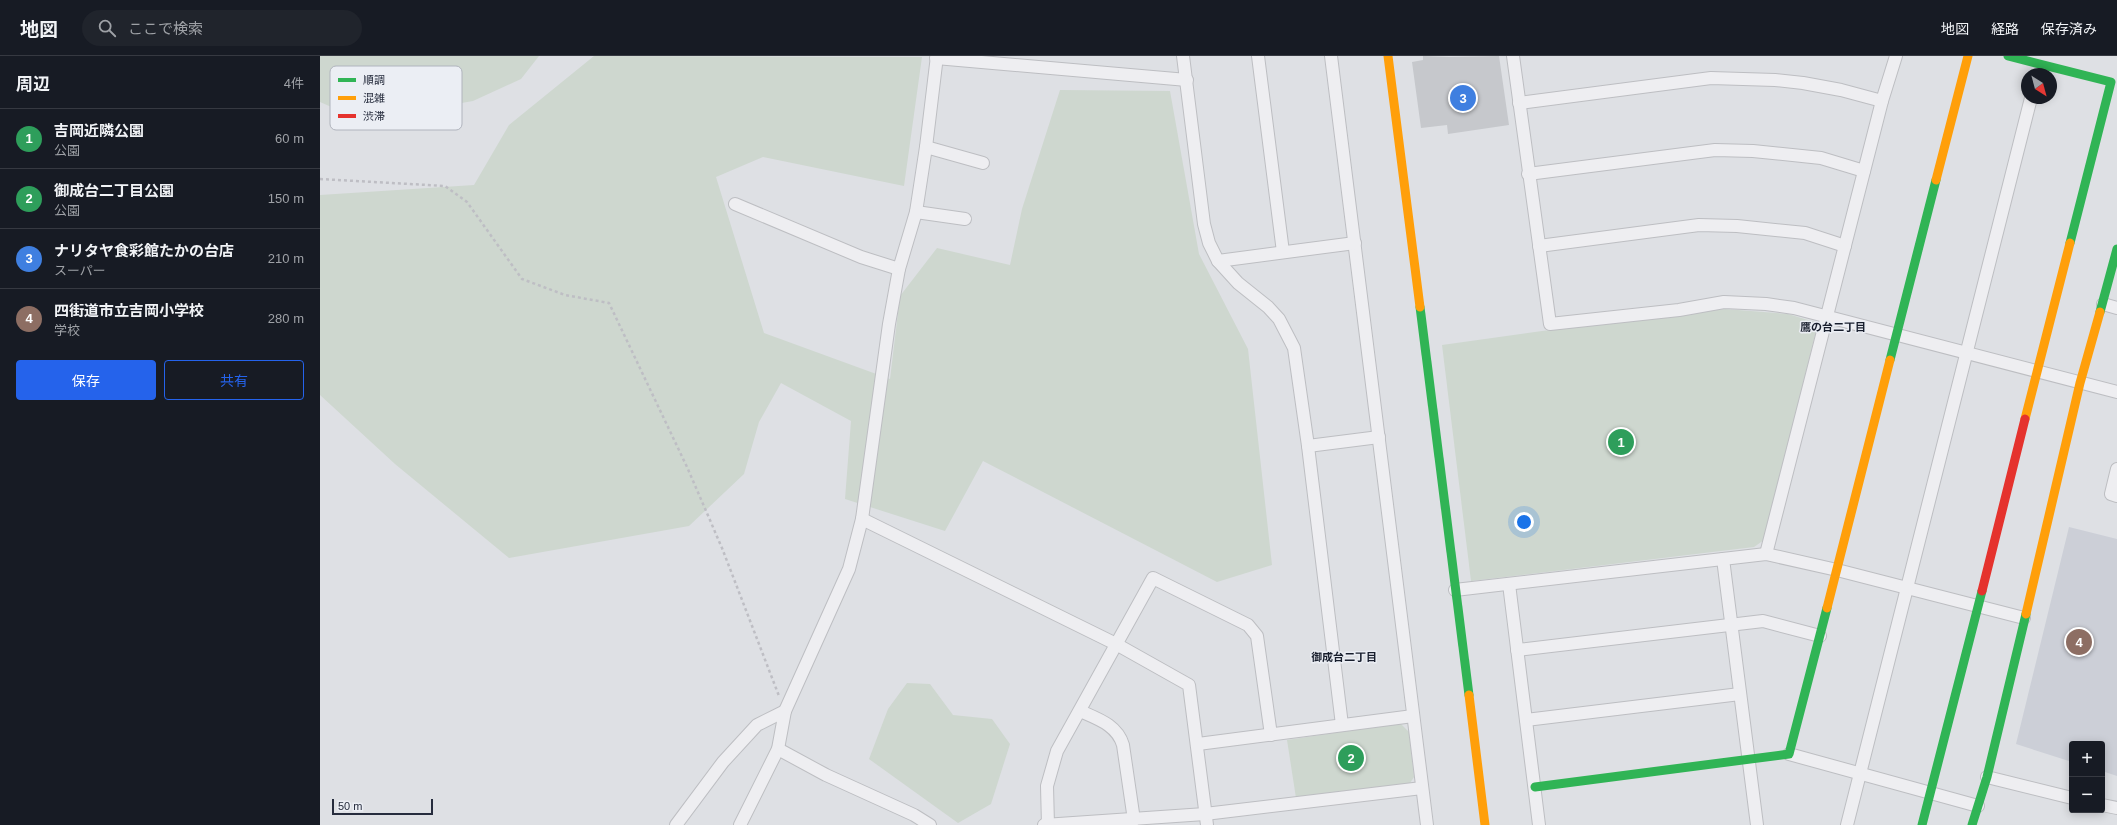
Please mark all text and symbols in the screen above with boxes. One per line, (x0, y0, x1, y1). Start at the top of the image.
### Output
search box (82, 10, 362, 46)
icon: search (96, 17, 118, 39)
text: 地図 (20, 19, 58, 40)
text: ここで検索 (128, 20, 203, 37)
text: 地図 (1941, 21, 1969, 37)
text: 経路 (1991, 21, 2019, 37)
text: 保存済み (2041, 21, 2097, 37)
legend (330, 66, 462, 130)
north arrow (2021, 68, 2057, 104)
text: 順調 (363, 74, 385, 86)
text: 周辺 (16, 75, 50, 94)
text: 4件 (284, 76, 304, 91)
pin: 3 (1450, 83, 1476, 113)
text: 混雑 (363, 92, 385, 104)
text: 渋滞 (363, 110, 385, 122)
text: 吉岡近隣公園 (54, 122, 144, 139)
text: 1 (25, 131, 33, 146)
text: 60 m (275, 131, 304, 146)
text: 公園 (54, 143, 80, 158)
text: 御成台二丁目公園 (54, 182, 174, 199)
text: 2 (25, 191, 33, 206)
text: 150 m (268, 191, 304, 206)
text: 公園 (54, 203, 80, 218)
text: ナリタヤ食彩館たかの台店 (54, 242, 234, 259)
text: 3 (25, 251, 33, 266)
text: 210 m (268, 251, 304, 266)
text: スーパー (54, 263, 106, 278)
text: 四街道市立吉岡小学校 (54, 302, 204, 319)
text: 4 (25, 311, 33, 326)
text: 280 m (268, 311, 304, 326)
district label: 鷹の台二丁目 (1800, 321, 1866, 333)
text: 学校 (54, 323, 80, 338)
button: 保存 (16, 360, 156, 400)
button: 共有 (164, 360, 304, 400)
pin: 1 (1608, 427, 1634, 457)
your location (1514, 512, 1534, 532)
pin: 4 (2066, 627, 2092, 657)
district label: 御成台二丁目 (1311, 651, 1377, 663)
map controls (2069, 741, 2105, 813)
button: + (2069, 741, 2105, 777)
pin: 2 (1338, 743, 1364, 773)
button: − (2069, 777, 2105, 813)
scale bar (332, 797, 433, 816)
text: 50 m (338, 800, 362, 812)

